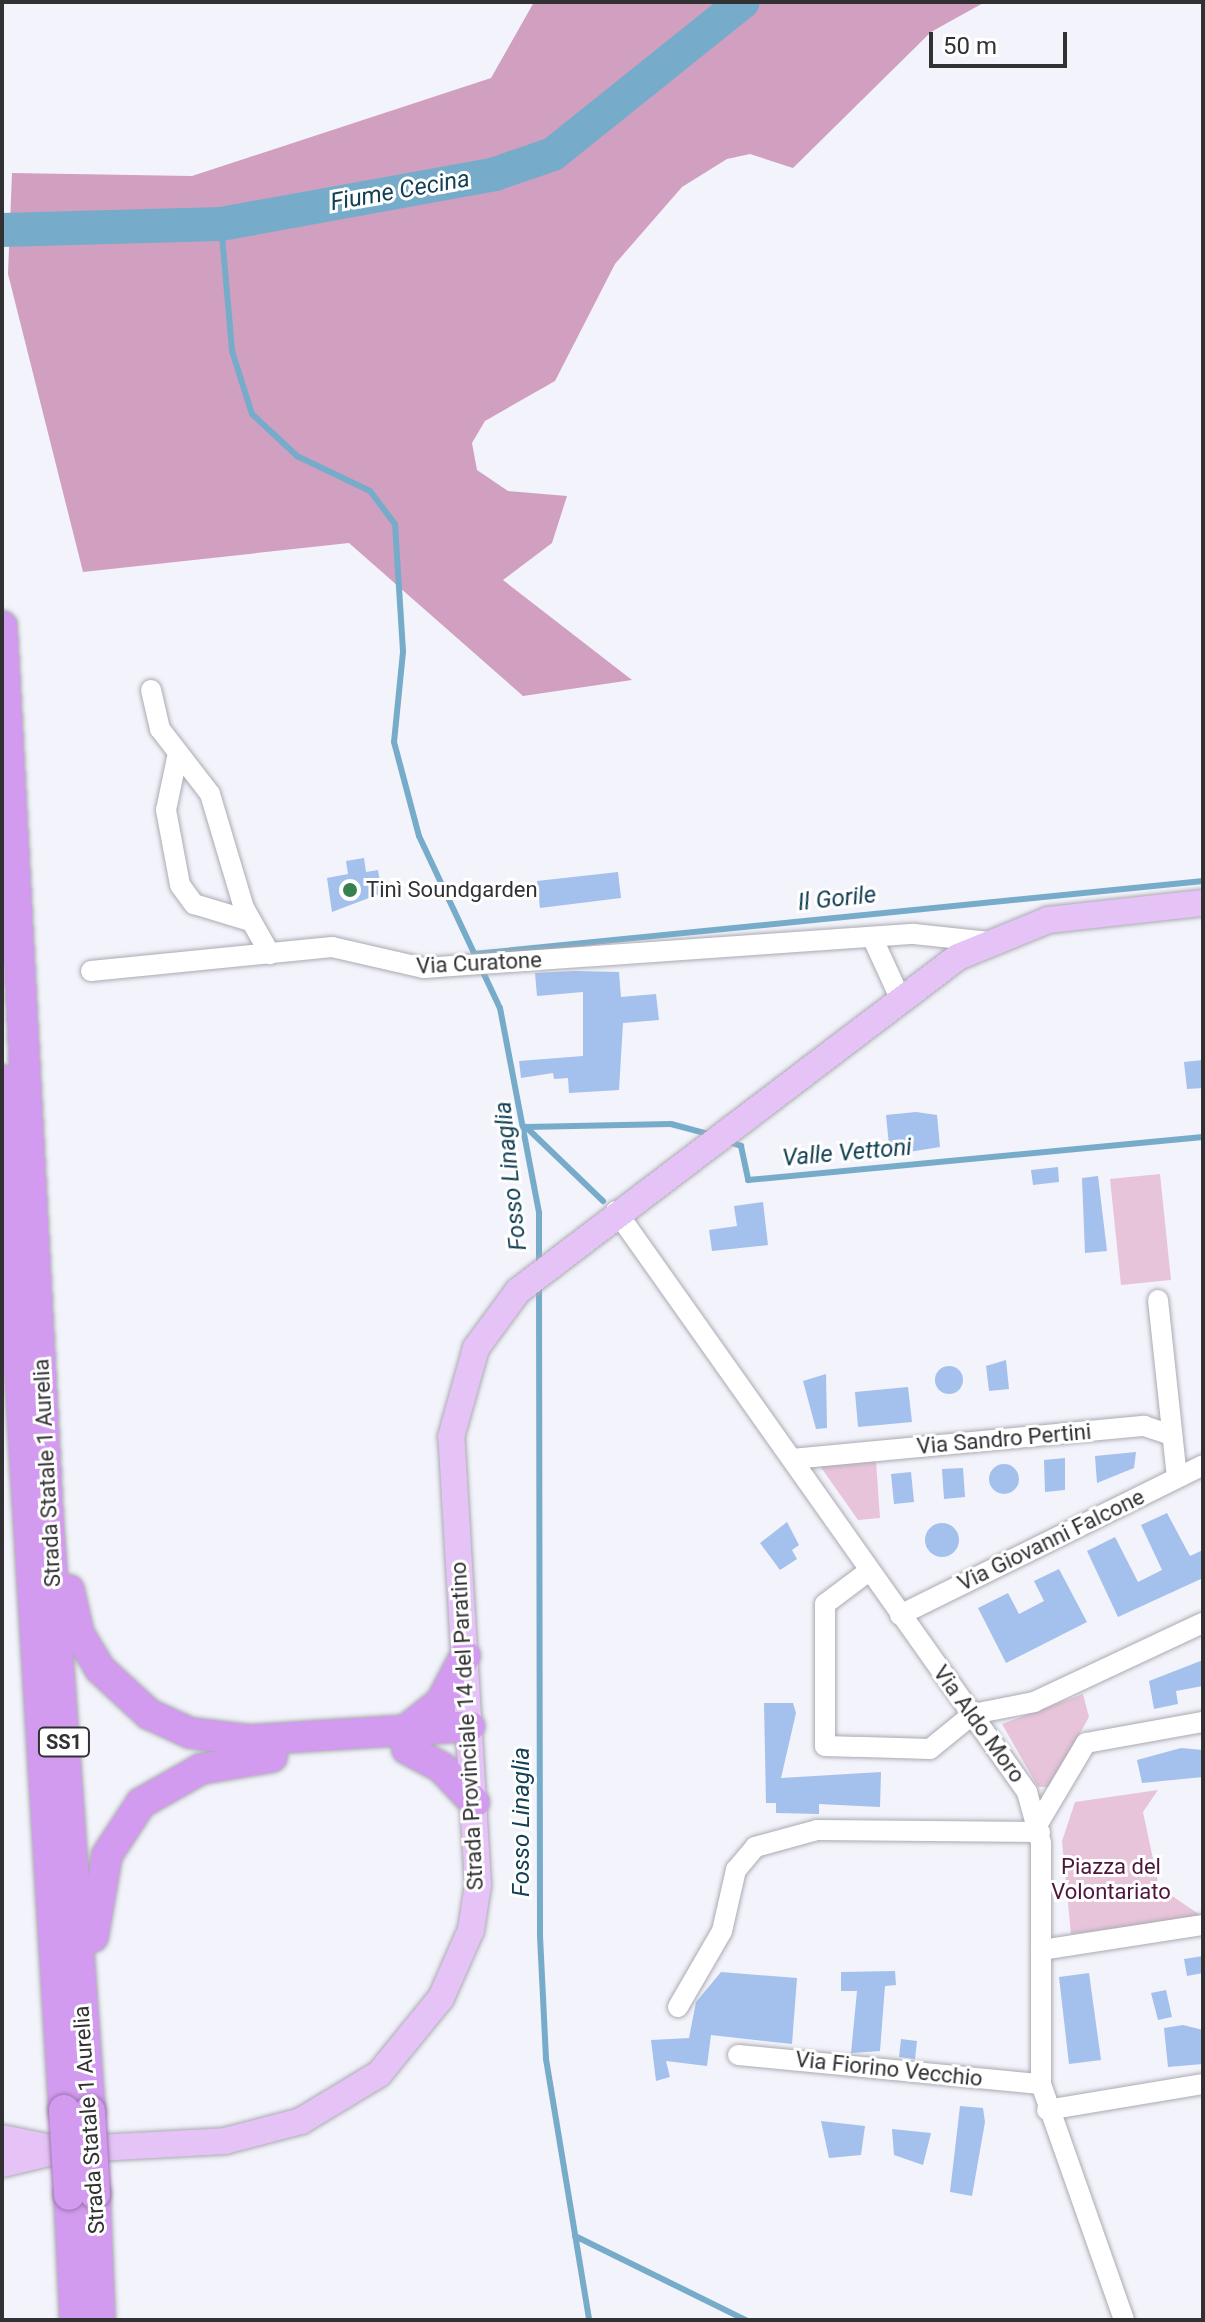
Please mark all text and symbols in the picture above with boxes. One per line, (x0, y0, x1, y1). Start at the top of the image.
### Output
scale bar (933, 16, 1071, 66)
text: 50 m (943, 32, 997, 60)
water label: Fiume Cecina (328, 165, 472, 217)
place label: Tinì Soundgarden (366, 877, 538, 903)
marker: Tinì Soundgarden (341, 881, 359, 899)
water label: Il Gorile (796, 881, 878, 917)
street label: Via Curatone (416, 947, 542, 979)
water label: Fosso Linaglia (489, 1100, 533, 1252)
water label: Valle Vettoni (781, 1133, 913, 1173)
street label: Strada Statale 1 Aurelia (28, 1358, 66, 1588)
street label: Via Sandro Pertini (916, 1418, 1092, 1460)
street label: Via Giovanni Falcone (954, 1483, 1148, 1597)
street label: Strada Provinciale 14 del Paratino (445, 1561, 489, 1891)
street label: Via Aldo Moro (928, 1660, 1030, 1788)
road number: SS1 (36, 1726, 92, 1758)
water label: Fosso Linaglia (508, 1747, 536, 1897)
park label: Piazza del Volontariato (1051, 1853, 1171, 1904)
street label: Strada Statale 1 Aurelia (68, 2005, 110, 2235)
street label: Via Fiorino Vecchio (794, 2046, 984, 2092)

